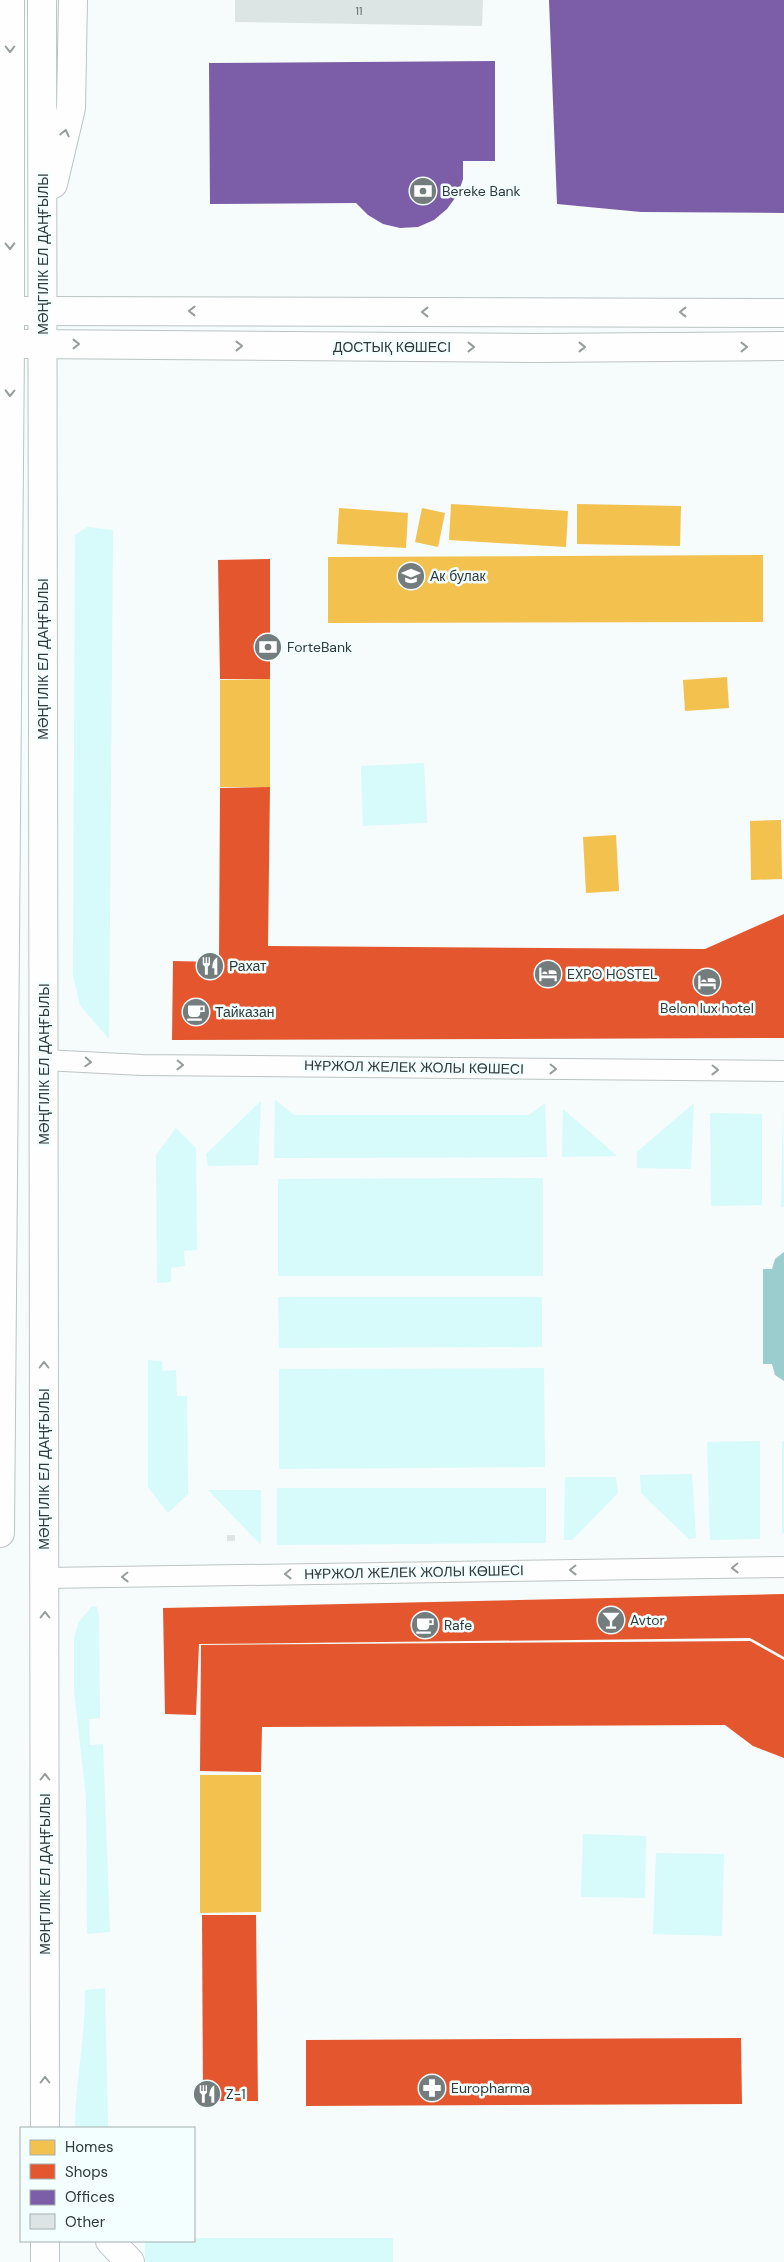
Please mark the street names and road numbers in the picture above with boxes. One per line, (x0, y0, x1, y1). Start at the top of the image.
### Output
street label: МӘҢГІЛІК ЕЛ ДАҢҒЫЛЫ (34, 173, 52, 335)
street label: ДОСТЫҚ КӨШЕСІ (333, 338, 451, 356)
street label: МӘҢГІЛІК ЕЛ ДАҢҒЫЛЫ (34, 578, 52, 740)
street label: МӘҢГІЛІК ЕЛ ДАҢҒЫЛЫ (35, 983, 53, 1145)
street label: НҰРЖОЛ ЖЕЛЕК ЖОЛЫ КӨШЕСІ (304, 1056, 524, 1078)
street label: МӘҢГІЛІК ЕЛ ДАҢҒЫЛЫ (35, 1388, 53, 1550)
street label: НҰРЖОЛ ЖЕЛЕК ЖОЛЫ КӨШЕСІ (304, 1561, 524, 1583)
street label: МӘҢГІЛІК ЕЛ ДАҢҒЫЛЫ (36, 1793, 54, 1955)

